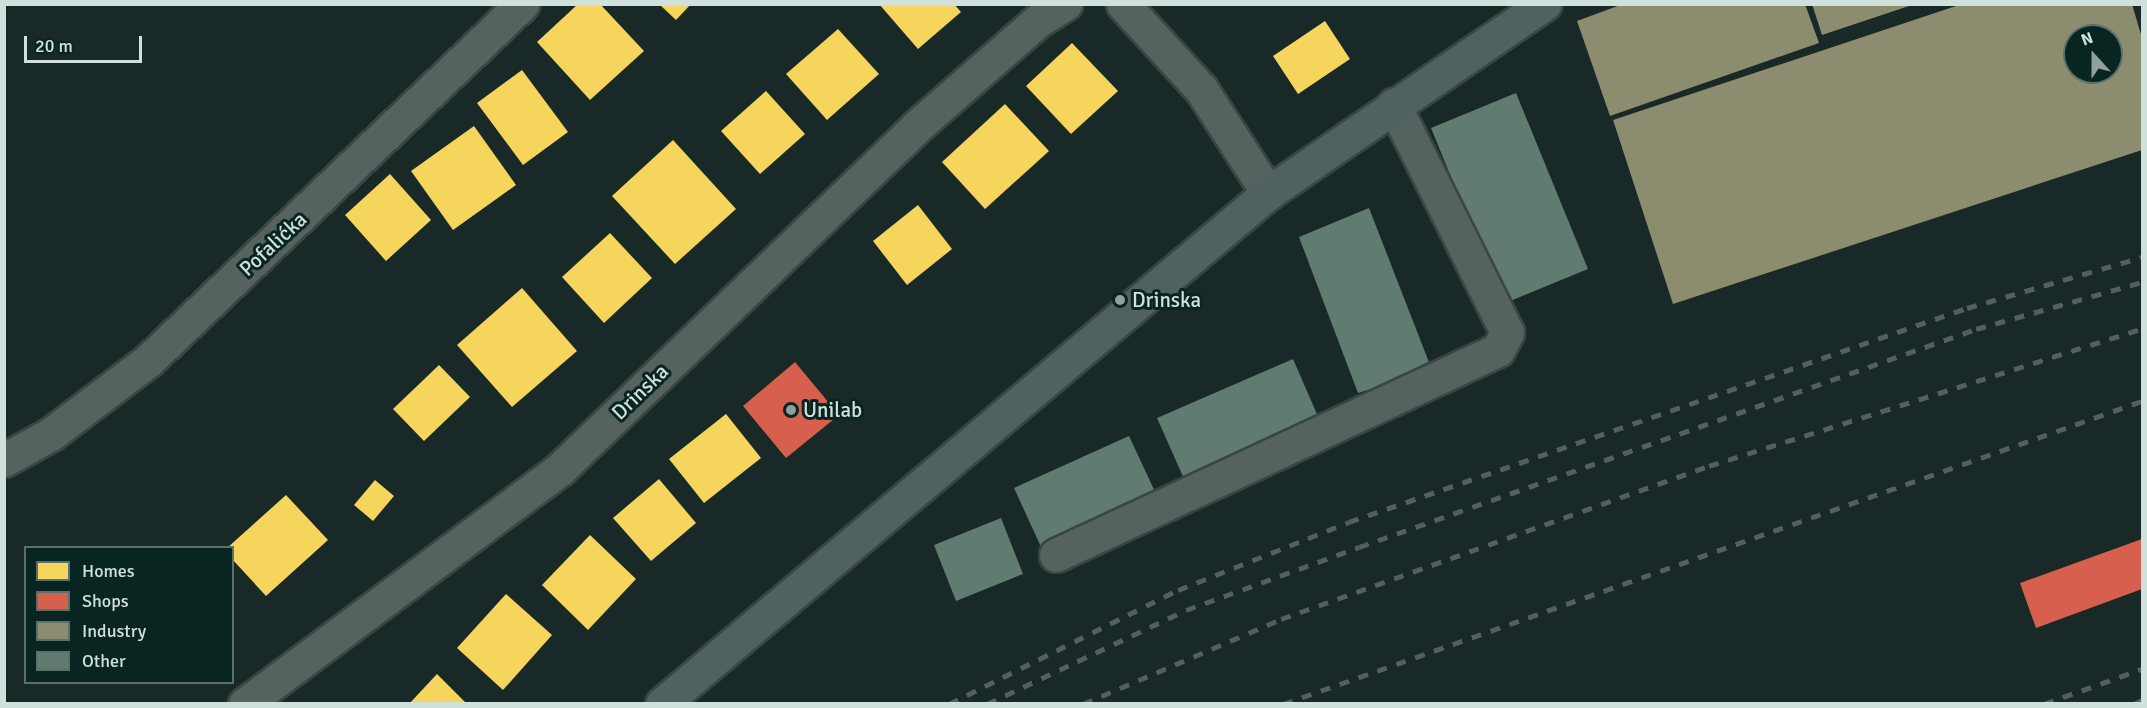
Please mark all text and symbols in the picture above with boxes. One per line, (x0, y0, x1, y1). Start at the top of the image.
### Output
scale bar (27, 24, 146, 62)
north arrow (2063, 24, 2123, 84)
text: N (2078, 28, 2096, 50)
text: 20 m (35, 35, 73, 57)
street label: Pofalićka (234, 207, 312, 281)
place label: Drinska (1132, 287, 1201, 313)
marker: Drinska (1113, 293, 1127, 307)
street label: Drinska (606, 359, 674, 425)
place label: Unilab (803, 397, 862, 423)
marker: Unilab (784, 403, 798, 417)
legend (24, 546, 234, 684)
text: Homes (82, 560, 135, 582)
text: Shops (82, 590, 129, 612)
text: Industry (82, 620, 146, 642)
text: Other (82, 650, 126, 672)

